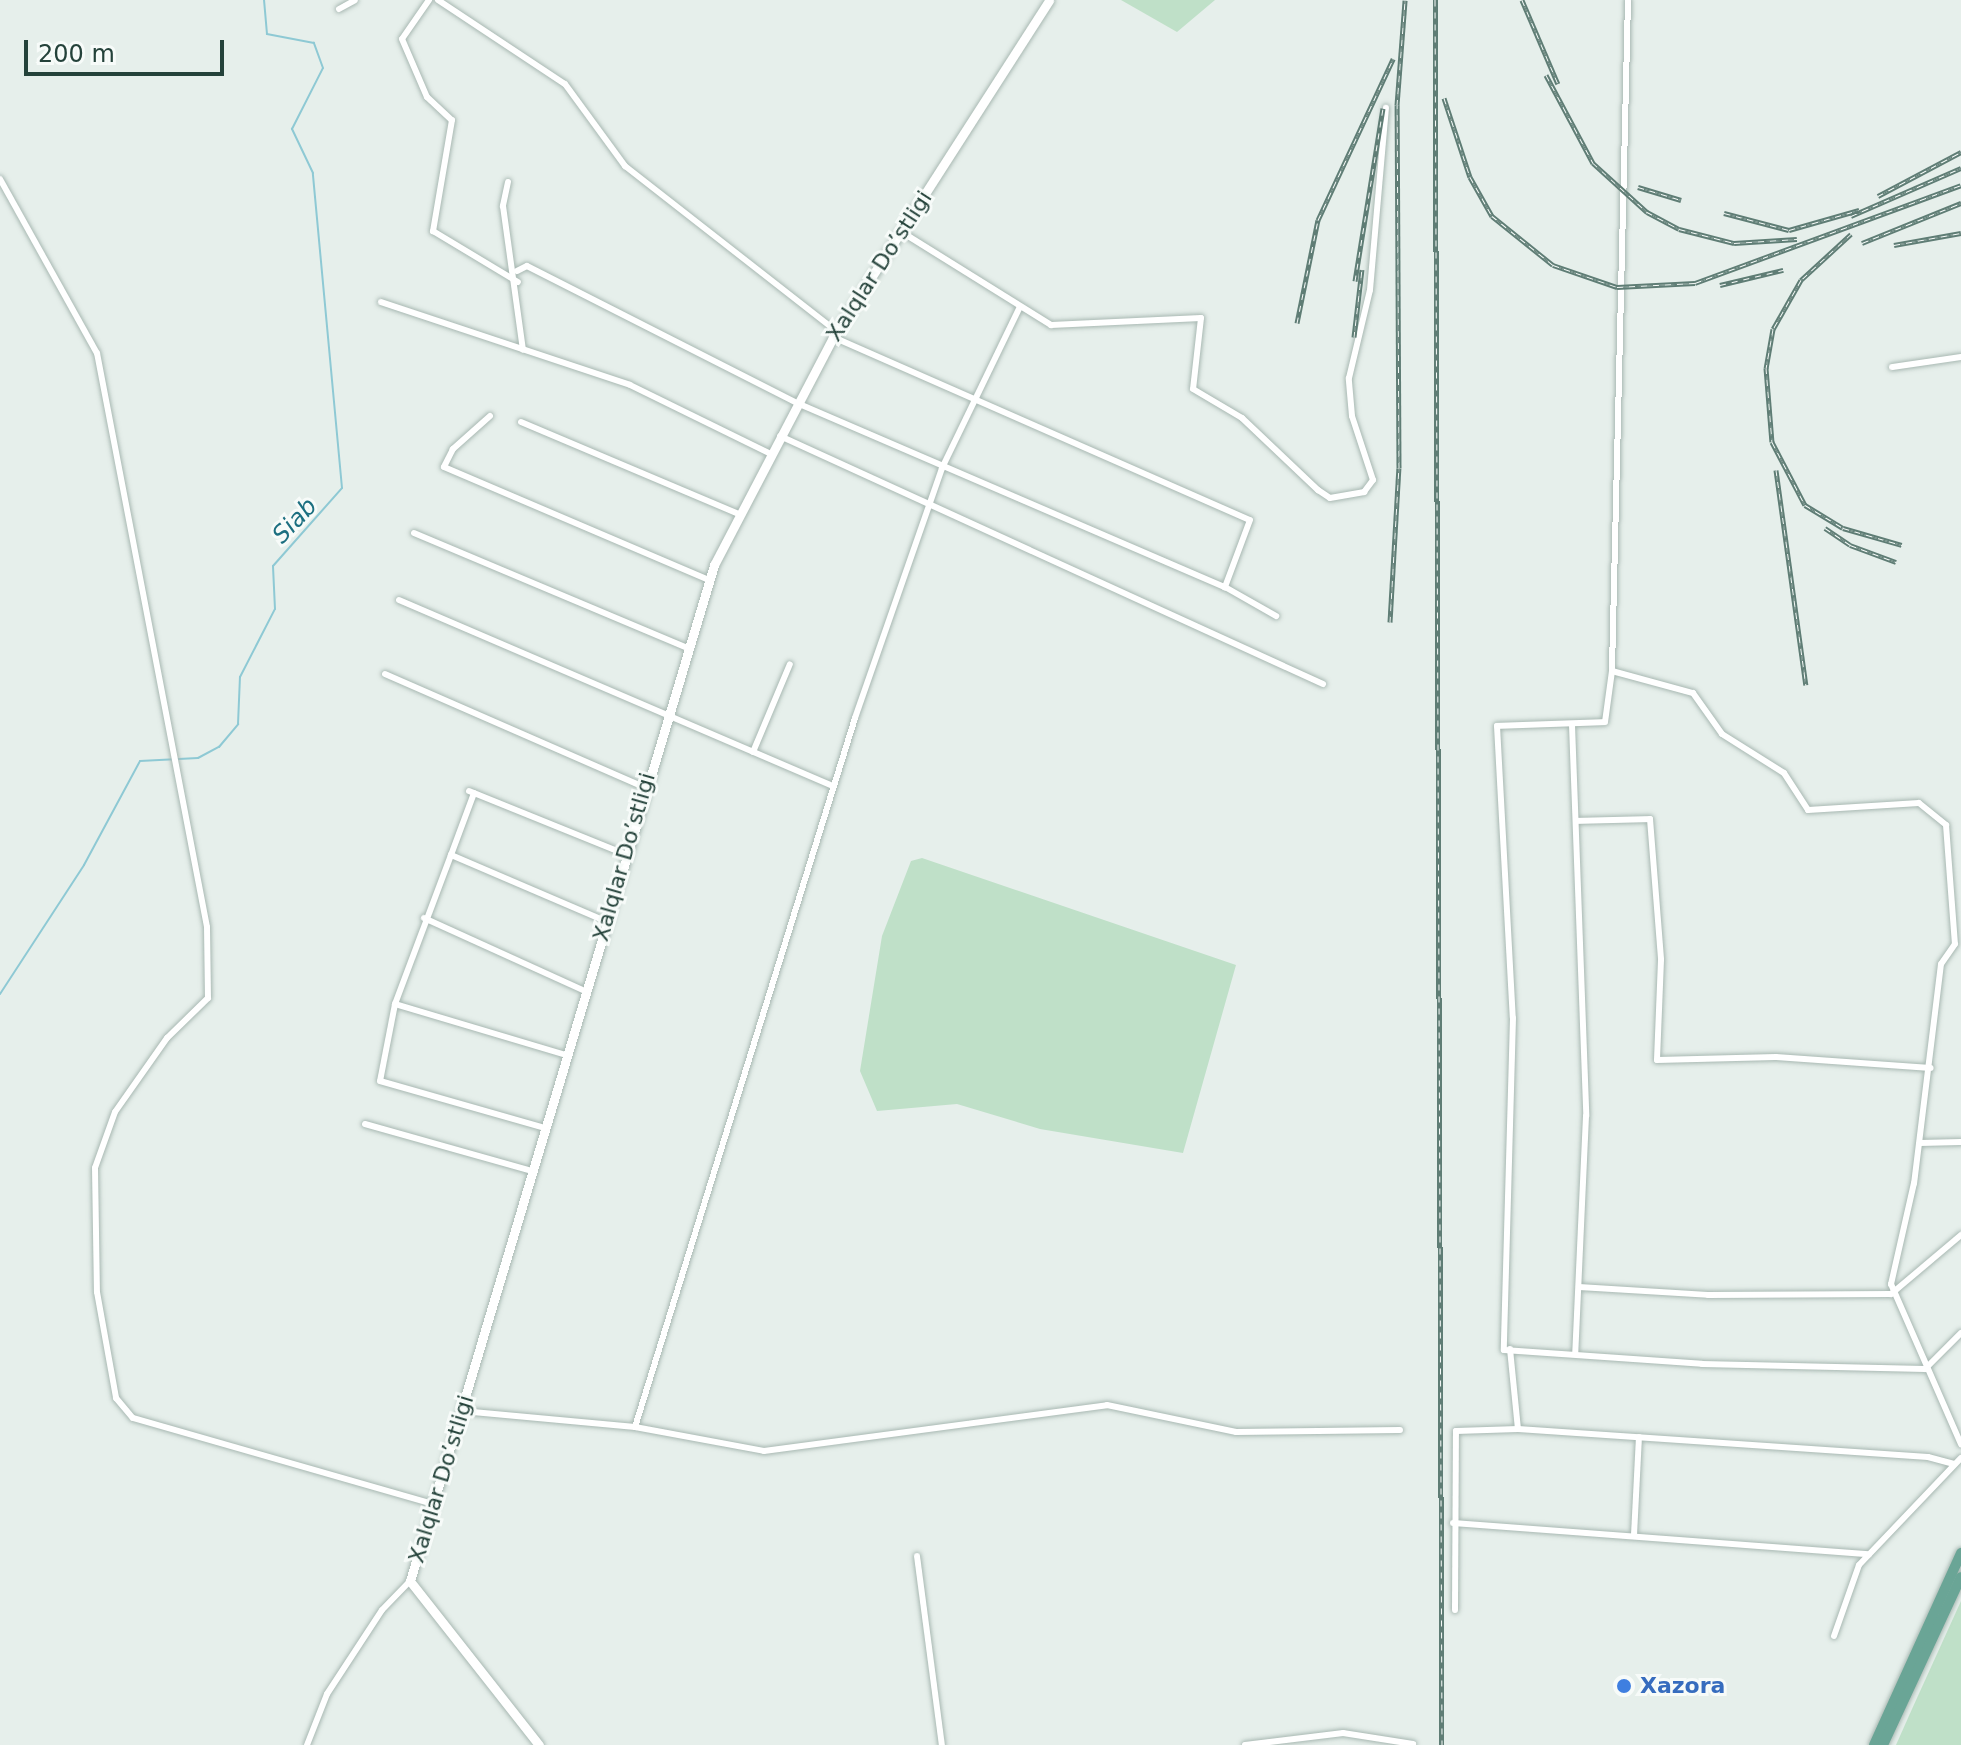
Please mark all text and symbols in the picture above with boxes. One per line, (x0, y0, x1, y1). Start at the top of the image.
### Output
scale bar (28, 24, 228, 74)
text: 200 m (38, 40, 115, 68)
street label: Xalqlar Do’stligi (821, 186, 937, 346)
water label: Siab (267, 492, 323, 550)
street label: Xalqlar Do’stligi (587, 770, 661, 944)
street label: Xalqlar Do’stligi (403, 1392, 479, 1566)
place label: Xazora (1640, 1673, 1725, 1699)
marker: Xazora (1615, 1677, 1633, 1695)

